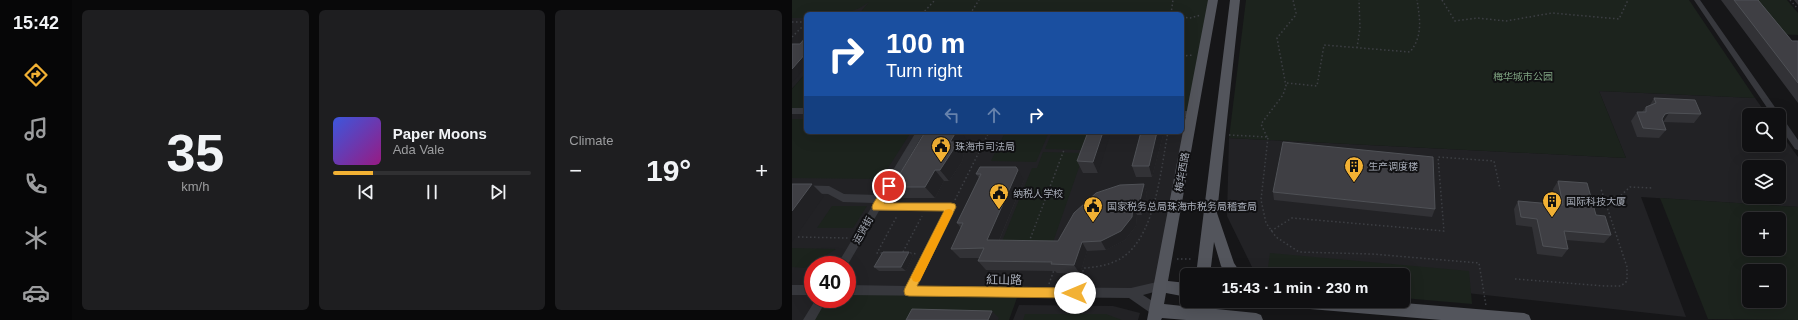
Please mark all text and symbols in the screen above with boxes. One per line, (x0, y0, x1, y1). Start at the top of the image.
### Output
text: 15:42 (13, 13, 59, 33)
icon: right (820, 28, 872, 80)
text: 100 m (886, 28, 965, 59)
icon: directions (22, 61, 50, 89)
text: Turn right (886, 61, 962, 81)
park label: 梅华城市公园 (1493, 71, 1553, 82)
icon: left (941, 104, 963, 126)
icon: ahead (983, 104, 1005, 126)
icon: right (1025, 104, 1047, 126)
map controls (1742, 108, 1786, 308)
button: search (1742, 108, 1786, 152)
icon: music (22, 115, 50, 143)
text: 35 (166, 124, 224, 182)
text: Paper Moons (393, 125, 487, 142)
text: Climate (569, 133, 613, 148)
public building icon: 珠海市司法局 (930, 135, 952, 163)
place label: 珠海市司法局 (955, 141, 1015, 152)
text: Ada Vale (393, 142, 444, 157)
street label: 梅华西路 (1173, 151, 1191, 193)
text: 19° (646, 154, 691, 187)
building icon: 生产调度楼 (1343, 155, 1365, 183)
text: − (569, 158, 582, 183)
text: + (755, 158, 768, 183)
button: layers (1742, 160, 1786, 204)
place label: 生产调度楼 (1368, 161, 1418, 172)
pin (872, 169, 906, 203)
icon: phone (22, 170, 50, 198)
icon: arrive (878, 175, 900, 197)
text: km/h (181, 179, 209, 194)
icon: previous (355, 181, 377, 203)
icon: pause (421, 181, 443, 203)
icon: next (487, 181, 509, 203)
public building icon: 纳税人学校 (988, 182, 1010, 210)
place label: 纳税人学校 (1013, 188, 1063, 199)
building icon: 国际科技大厦 (1541, 190, 1563, 218)
public building icon: 国家税务总局珠海市税务局稽查局 (1082, 195, 1104, 223)
place label: 国际科技大厦 (1566, 196, 1626, 207)
place label: 国家税务总局珠海市税务局稽查局 (1107, 201, 1257, 212)
button: + (1742, 212, 1786, 256)
street label: 运贤街 (851, 214, 875, 246)
icon: climate (22, 224, 50, 252)
speed limit sign: 40 (804, 256, 856, 308)
button: − (1742, 264, 1786, 308)
position arrow (1054, 272, 1096, 314)
street label: 紅山路 (986, 273, 1022, 287)
icon: car (22, 279, 50, 307)
text: 15:43 · 1 min · 230 m (1222, 279, 1368, 296)

